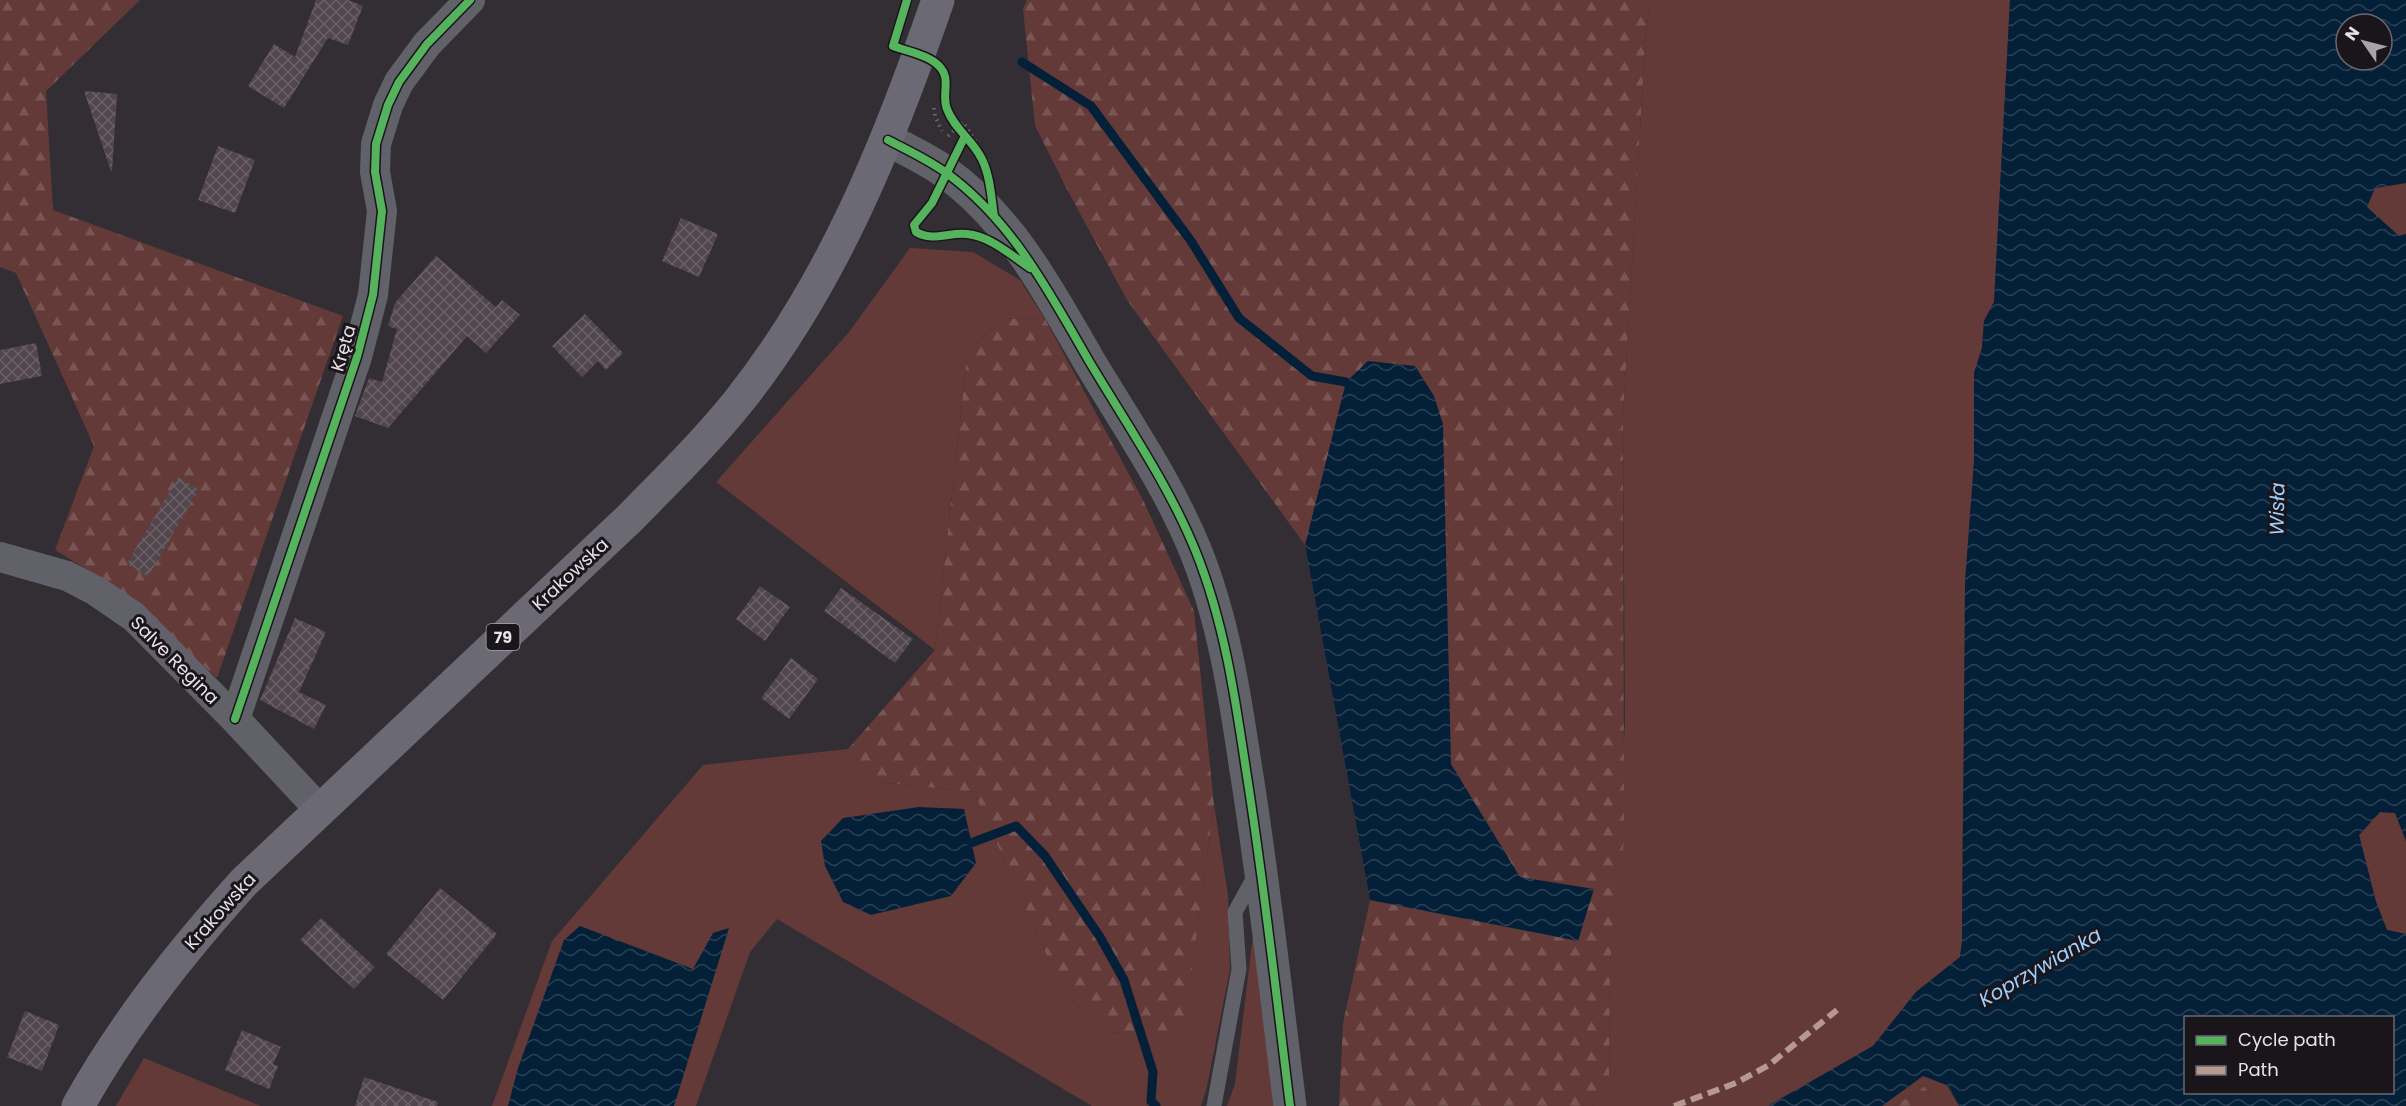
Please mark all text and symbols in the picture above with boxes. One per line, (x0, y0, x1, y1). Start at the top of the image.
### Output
north arrow (2334, 12, 2394, 72)
text: N (2339, 22, 2365, 45)
street label: Kręta (324, 322, 362, 374)
water label: Wisła (2263, 482, 2291, 536)
street label: Krakowska (526, 532, 614, 616)
street label: Salve Regina (125, 610, 225, 710)
road number: 79 (486, 624, 520, 650)
street label: Krakowska (179, 867, 261, 955)
water label: Koprzywianka (1973, 920, 2107, 1014)
legend (2184, 1016, 2394, 1094)
text: Cycle path (2238, 1027, 2336, 1052)
text: Path (2238, 1057, 2279, 1082)

